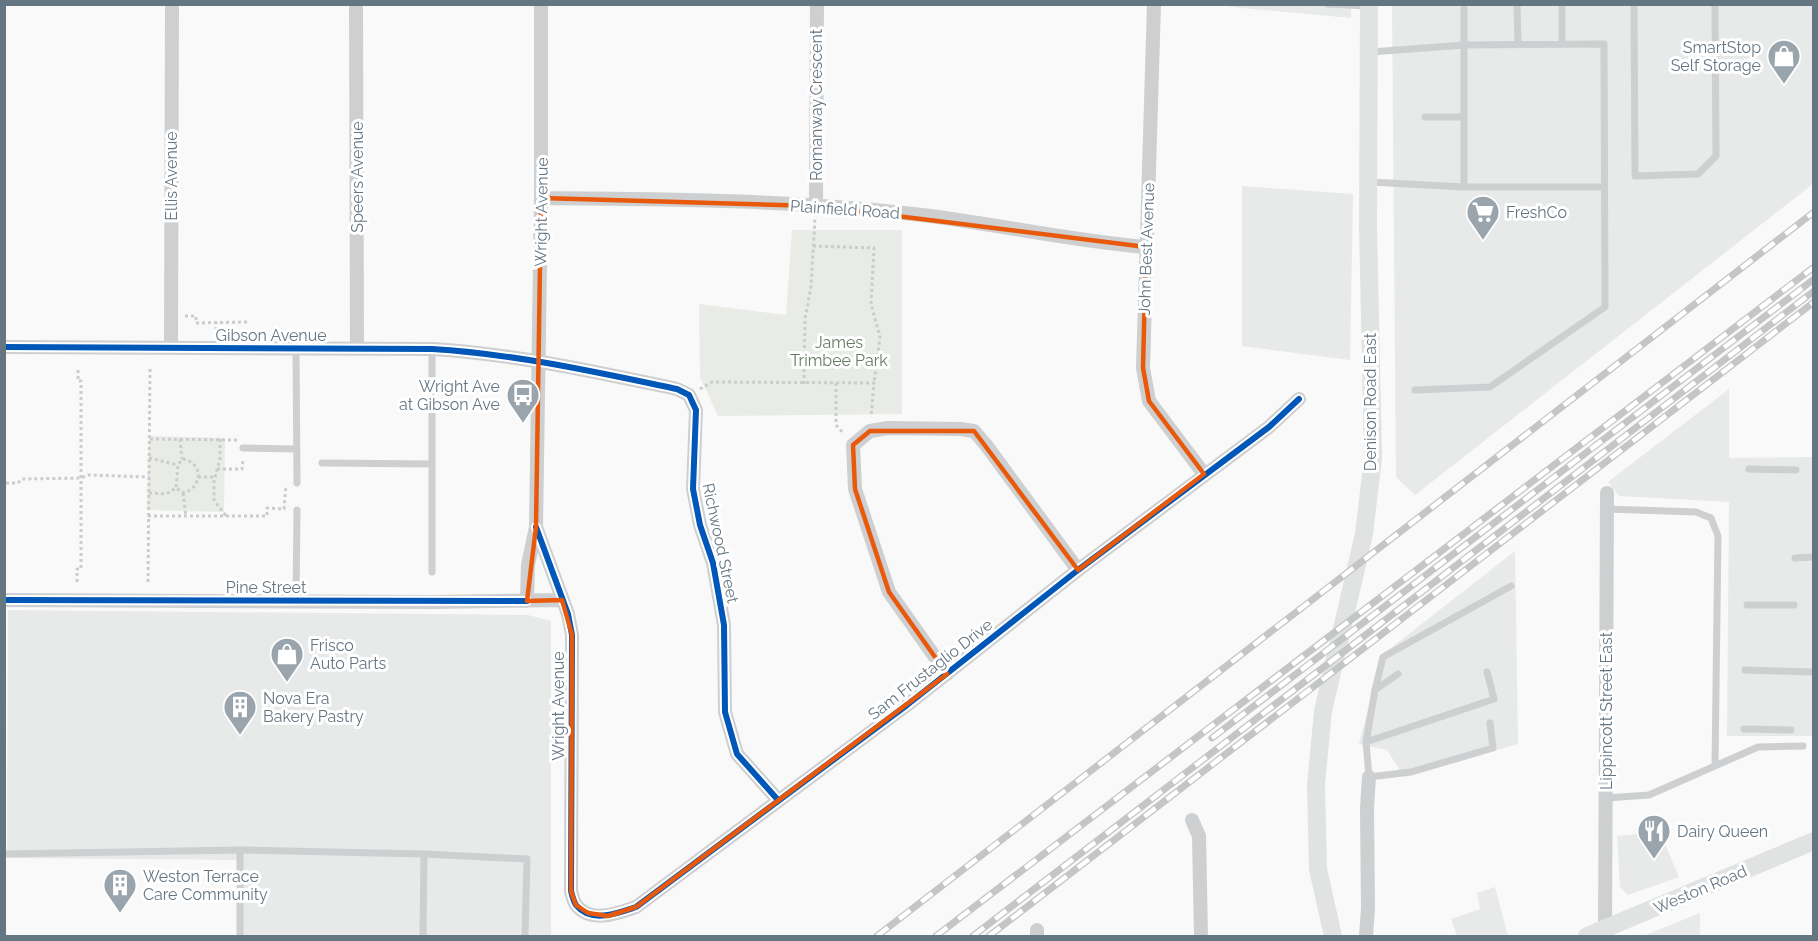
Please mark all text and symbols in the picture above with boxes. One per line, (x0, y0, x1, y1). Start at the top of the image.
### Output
street label: Romanway Crescent (807, 28, 826, 181)
place label: SmartStop Self Storage (1671, 38, 1761, 75)
shop icon: SmartStop Self Storage (1766, 38, 1802, 85)
street label: Speers Avenue (348, 121, 367, 233)
street label: Ellis Avenue (162, 131, 181, 221)
street label: Wright Avenue (531, 157, 552, 267)
street label: John Best Avenue (1135, 182, 1158, 316)
supermarket icon: FreshCo (1465, 194, 1501, 241)
street label: Plainfield Road (789, 196, 901, 223)
place label: FreshCo (1506, 203, 1567, 222)
street label: Gibson Avenue (215, 326, 327, 345)
street label: Denison Road East (1361, 332, 1380, 471)
park label: James Trimbee Park (790, 333, 888, 370)
place label: Wright Ave at Gibson Ave (399, 377, 500, 414)
bus stop icon: Wright Ave at Gibson Ave (505, 377, 541, 424)
street label: Richwood Street (699, 481, 743, 605)
street label: Pine Street (226, 578, 307, 597)
street label: Sam Frustaglio Drive (864, 615, 996, 724)
street label: Lippincott Street East (1597, 631, 1616, 790)
shop icon: Frisco Auto Parts (269, 636, 305, 683)
place label: Frisco Auto Parts (310, 636, 387, 673)
street label: Wright Avenue (549, 651, 568, 761)
building icon: Nova Era Bakery Pastry (222, 689, 258, 736)
place label: Nova Era Bakery Pastry (263, 689, 364, 726)
restaurant icon: Dairy Queen (1636, 813, 1672, 860)
place label: Dairy Queen (1677, 822, 1768, 841)
street label: Weston Road (1651, 861, 1750, 918)
building icon: Weston Terrace Care Community (102, 867, 138, 914)
place label: Weston Terrace Care Community (143, 867, 268, 904)

